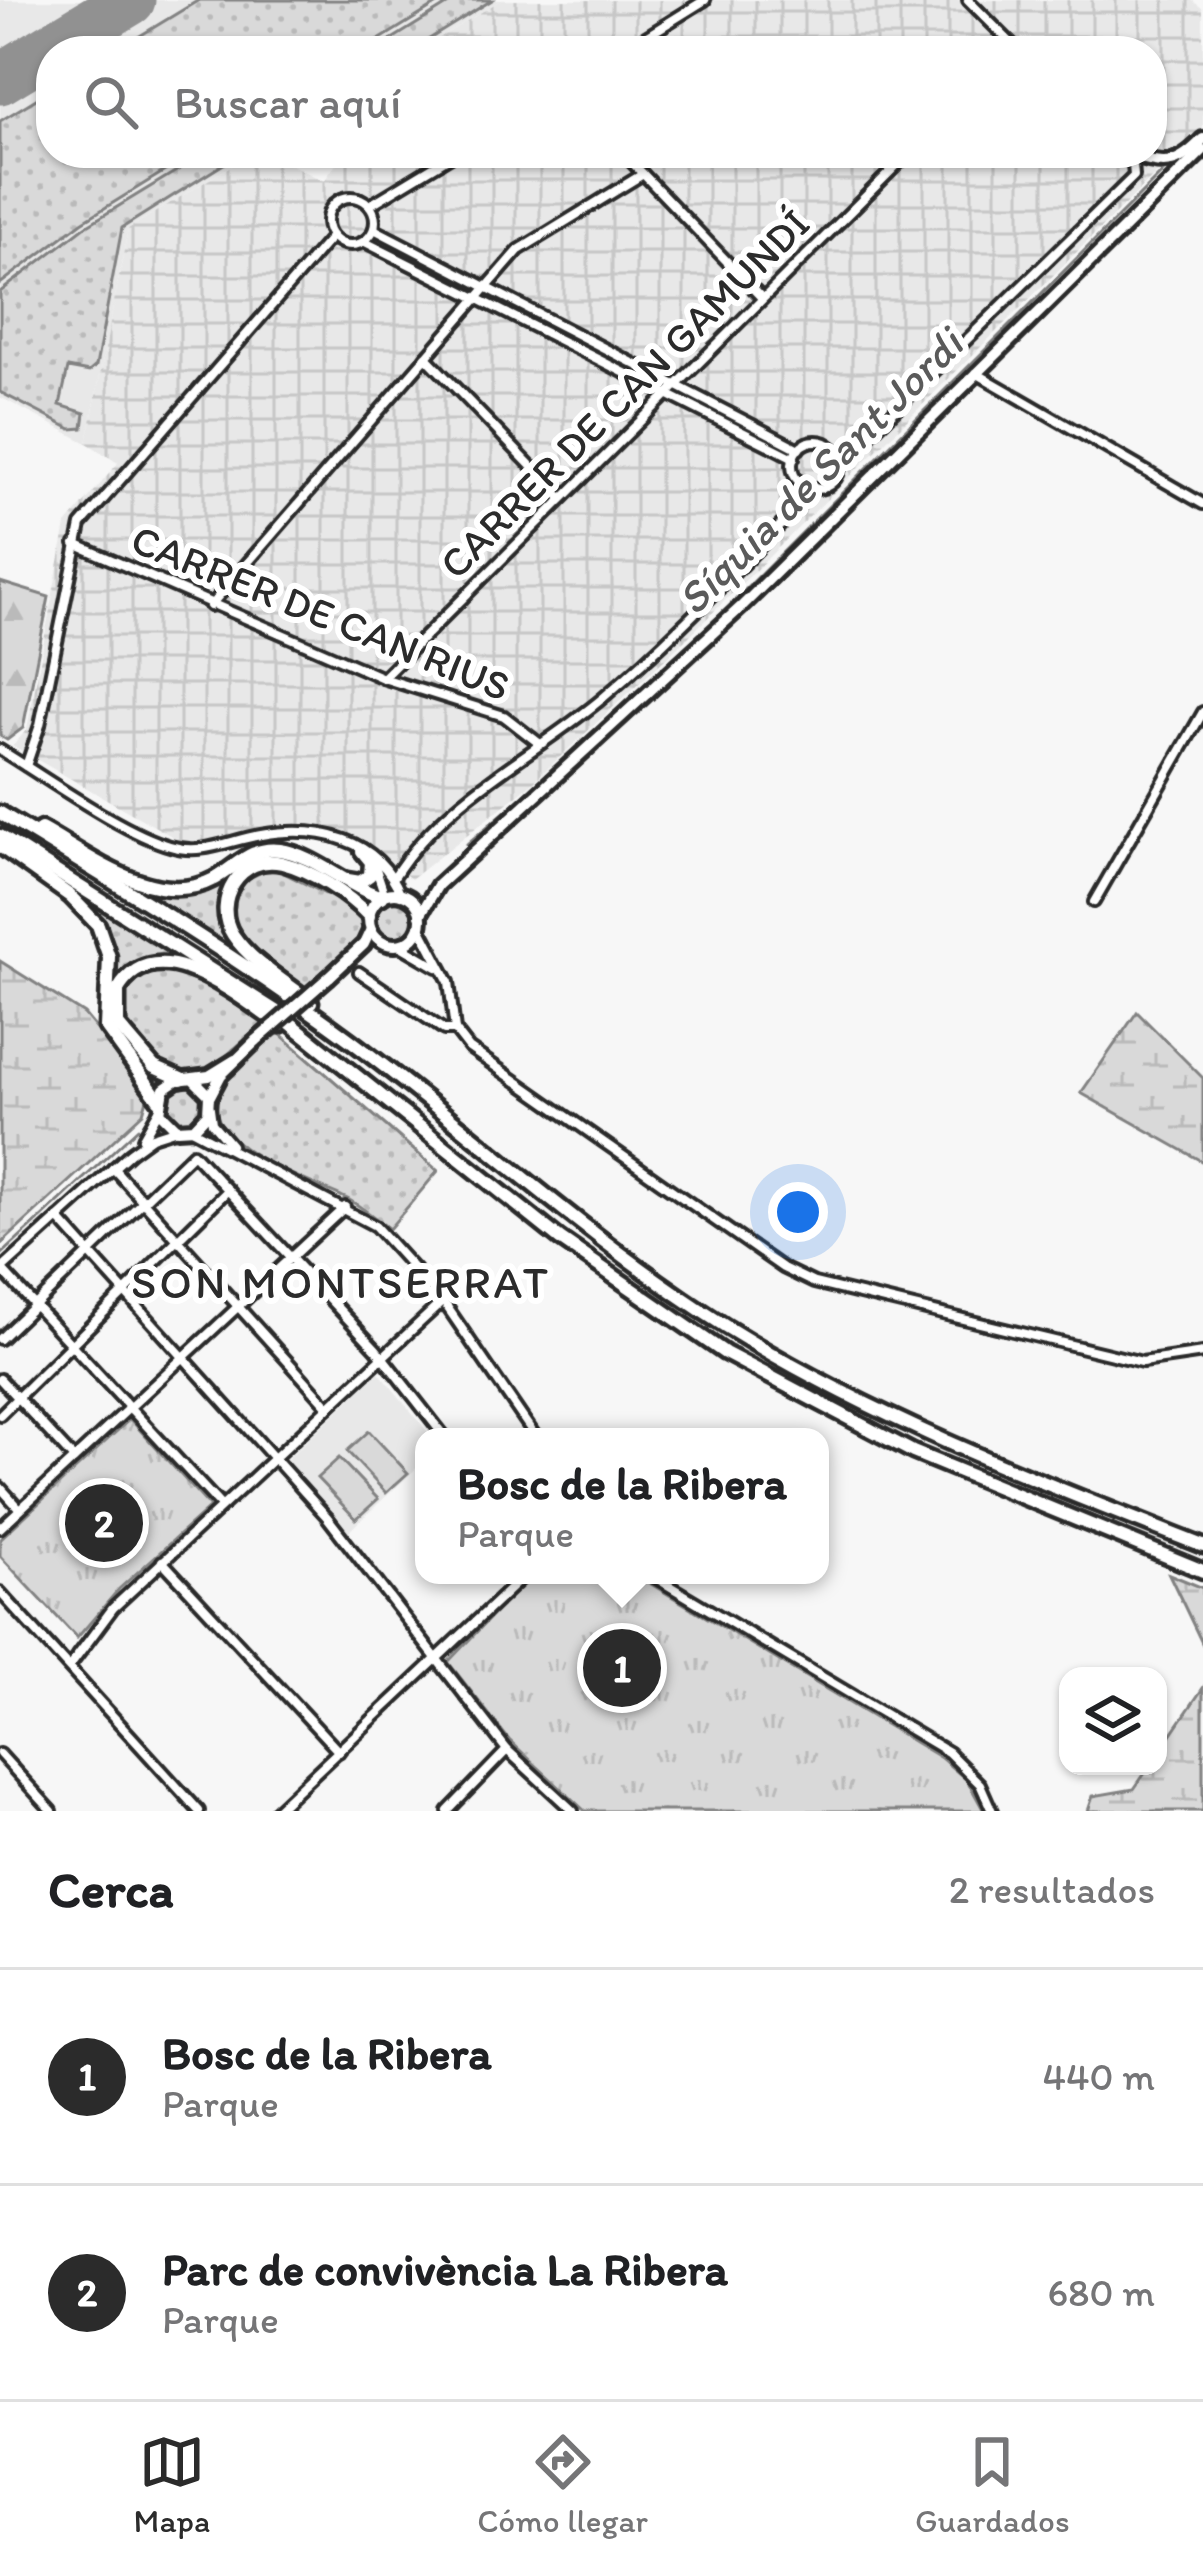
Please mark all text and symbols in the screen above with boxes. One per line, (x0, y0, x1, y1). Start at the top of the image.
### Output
search box (36, 36, 1167, 168)
icon: search (78, 69, 144, 135)
text: Buscar aquí (174, 75, 401, 129)
street label: CARRER DE CAN GAMUNDÍ (429, 198, 820, 589)
water label: Síquia de Sant Jordi (665, 314, 976, 625)
street label: CARRER DE CAN RIUS (124, 513, 517, 712)
your location (768, 1182, 828, 1242)
district label: SON MONTSERRAT (131, 1255, 551, 1309)
popup (415, 1428, 829, 1584)
text: Bosc de la Ribera (457, 1456, 787, 1510)
pin: 2 (65, 1478, 143, 1568)
text: Parque (457, 1510, 574, 1557)
pin: 1 (583, 1623, 661, 1713)
map controls (1059, 1667, 1167, 1775)
button: layers (1059, 1667, 1167, 1775)
text: Cerca (48, 1859, 174, 1920)
text: 2 resultados (949, 1866, 1155, 1913)
text: Bosc de la Ribera (162, 2026, 492, 2080)
text: 1 (78, 2053, 96, 2100)
text: 440 m (1043, 2053, 1155, 2100)
text: Parque (162, 2080, 279, 2127)
text: Parc de convivència La Ribera (162, 2242, 728, 2296)
text: 2 (77, 2269, 97, 2316)
text: 680 m (1047, 2269, 1155, 2316)
text: Parque (162, 2296, 279, 2343)
tab: Mapa (133, 2429, 210, 2540)
tab: Cómo llegar (477, 2429, 648, 2540)
tab: Guardados (915, 2429, 1070, 2540)

